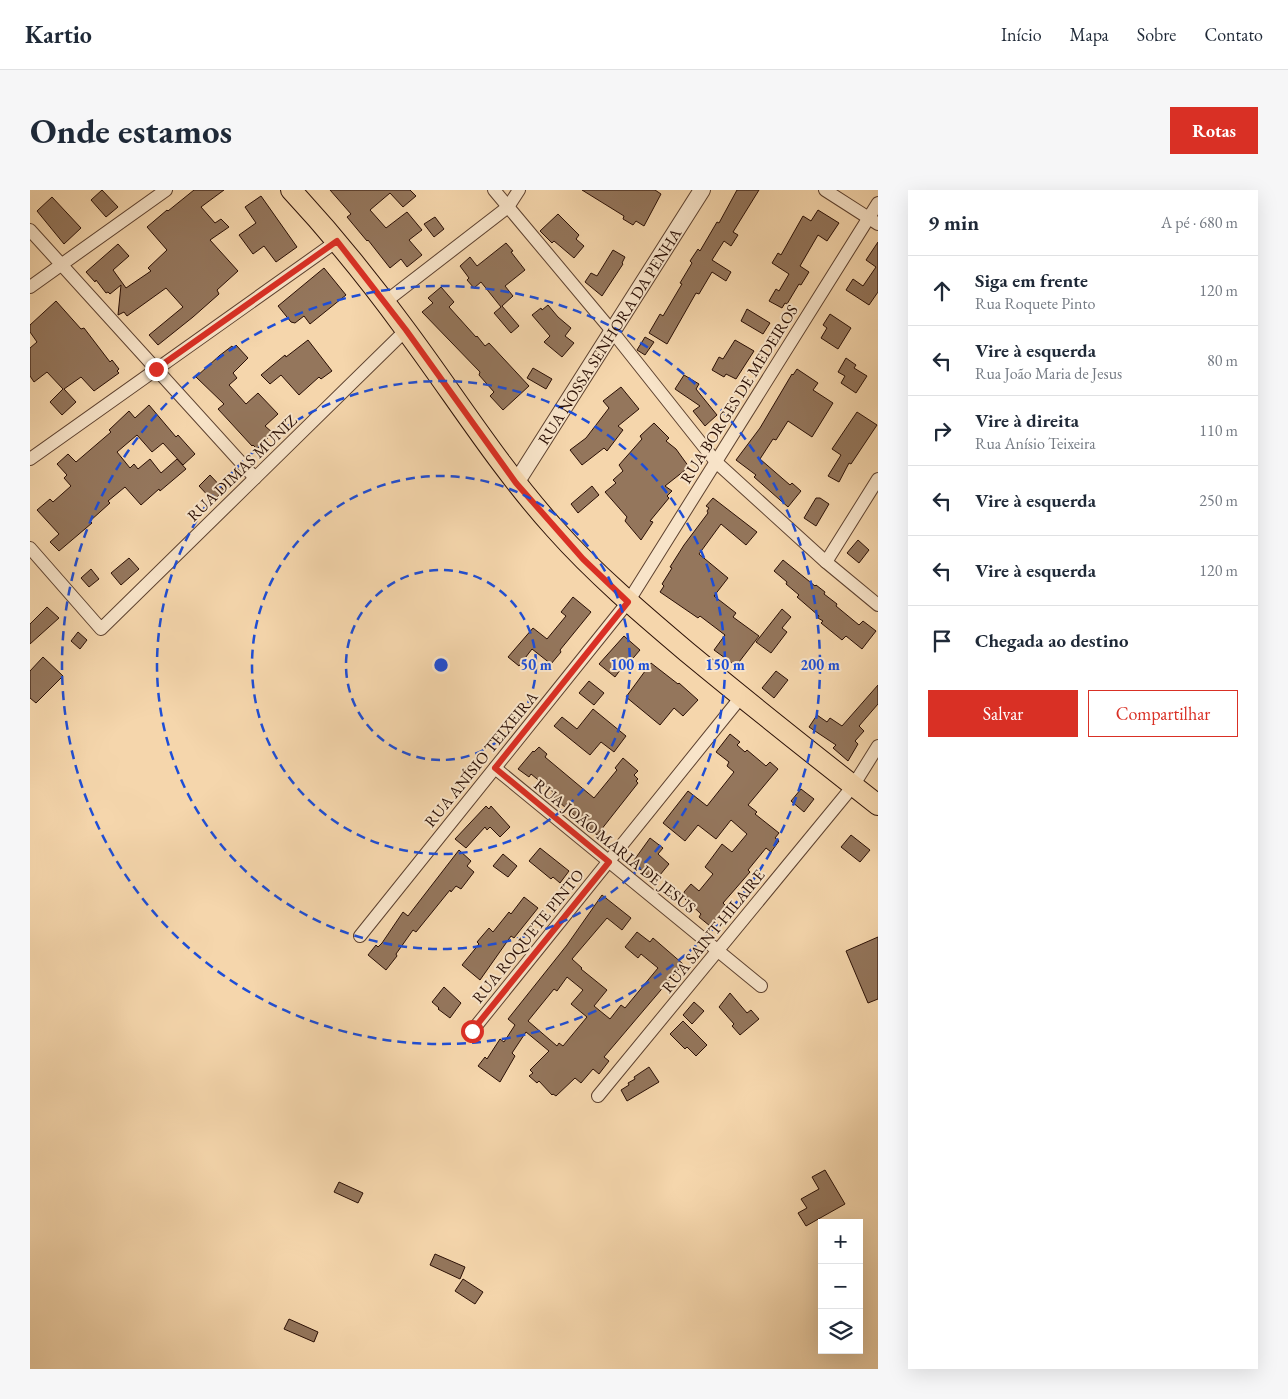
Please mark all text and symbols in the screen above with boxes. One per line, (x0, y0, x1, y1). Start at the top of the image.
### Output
text: Kartio (25, 19, 92, 50)
text: Início (1001, 23, 1042, 46)
text: Mapa (1070, 23, 1109, 46)
text: Sobre (1137, 23, 1176, 46)
text: Contato (1204, 23, 1263, 46)
button: Rotas (1170, 107, 1258, 154)
text: Onde estamos (30, 108, 232, 153)
text: 9 min (928, 209, 979, 236)
text: A pé · 680 m (1161, 212, 1238, 233)
street label: RUA NOSSA SENHORA DA PENHA (533, 223, 686, 448)
text: Siga em frente (975, 268, 1088, 293)
icon: ahead (928, 277, 956, 305)
text: 120 m (1199, 280, 1238, 301)
text: Rua Roquete Pinto (975, 293, 1095, 314)
street label: RUA BORGES DE MEDEIROS (675, 301, 803, 487)
text: Vire à esquerda (975, 338, 1096, 363)
icon: left (928, 347, 956, 375)
text: 80 m (1207, 350, 1238, 371)
route end (145, 358, 168, 381)
text: Rua João Maria de Jesus (975, 363, 1122, 384)
text: Vire à direita (975, 408, 1079, 433)
street label: RUA DIMAS MUNIZ (183, 410, 302, 526)
icon: right (928, 417, 956, 445)
text: 110 m (1199, 420, 1238, 441)
text: Rua Anísio Teixeira (975, 433, 1096, 454)
icon: left (928, 487, 956, 515)
text: Vire à esquerda (975, 488, 1096, 513)
text: 250 m (1199, 490, 1238, 511)
icon: left (928, 557, 956, 585)
text: Vire à esquerda (975, 558, 1096, 583)
text: 120 m (1199, 560, 1238, 581)
icon: arrive (928, 627, 956, 655)
text: Chegada ao destino (975, 628, 1129, 653)
text: 50 m (520, 655, 552, 674)
text: 100 m (610, 655, 650, 674)
text: 150 m (705, 655, 745, 674)
text: 200 m (800, 655, 840, 674)
centre of rings (432, 656, 450, 674)
street label: RUA ANÍSIO TEIXEIRA (420, 686, 543, 831)
button: Salvar (928, 690, 1078, 737)
button: Compartilhar (1088, 690, 1238, 737)
street label: RUA JOÃO MARIA DE JESUS (530, 774, 700, 918)
street label: RUA ROQUETE PINTO (467, 865, 589, 1007)
street label: RUA SAINT-HILAIRE (657, 865, 769, 997)
route start (461, 1020, 484, 1043)
map controls (818, 1219, 863, 1354)
button: + (818, 1219, 863, 1264)
button: − (818, 1264, 863, 1309)
button: layers (818, 1309, 863, 1354)

